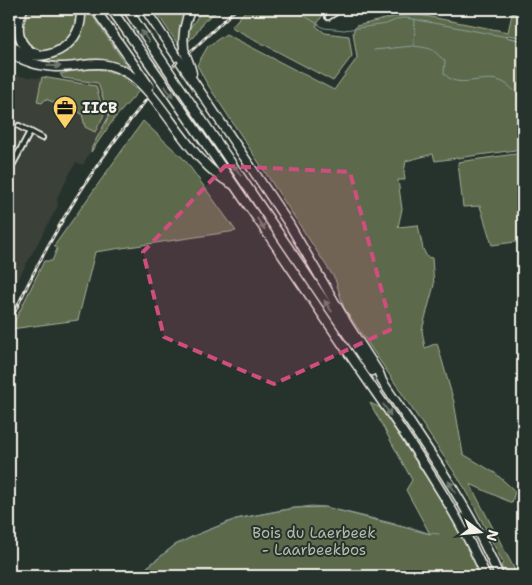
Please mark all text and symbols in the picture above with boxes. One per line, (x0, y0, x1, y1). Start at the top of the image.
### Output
one-way arrow (140, 29, 150, 43)
one-way arrow (47, 62, 63, 70)
one-way arrow (164, 85, 174, 98)
office icon: IICB (52, 95, 78, 129)
place label: IICB (82, 98, 117, 118)
one-way arrow (232, 163, 242, 177)
one-way arrow (256, 217, 266, 231)
one-way arrow (323, 300, 333, 313)
one-way arrow (383, 404, 392, 417)
one-way arrow (447, 481, 456, 494)
north arrow (454, 508, 504, 558)
park label: Bois du Laerbeek - Laarbeekbos (252, 523, 376, 560)
text: N (482, 528, 503, 543)

